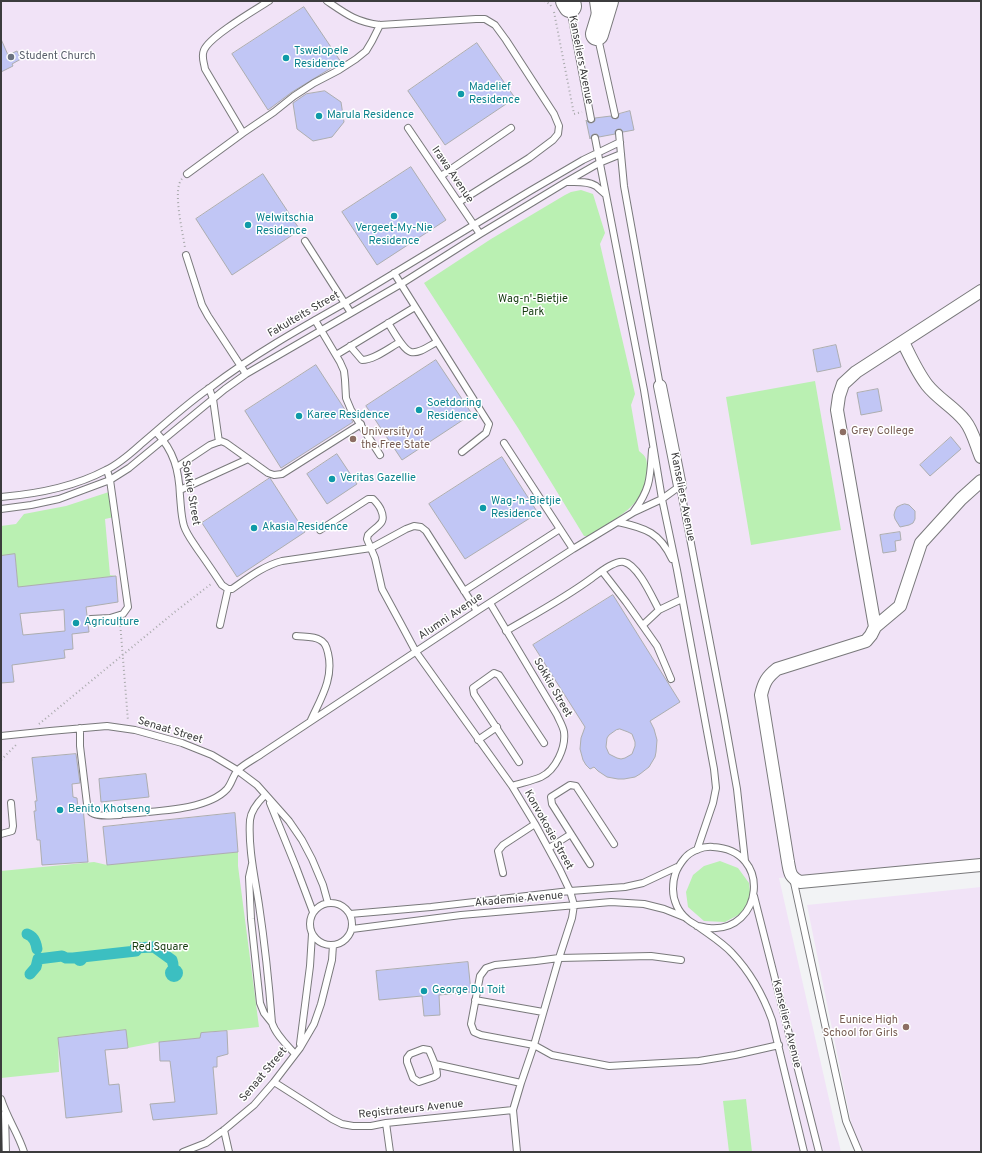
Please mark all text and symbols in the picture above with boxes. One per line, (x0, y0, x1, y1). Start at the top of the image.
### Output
street label: Kanseliers Avenue (565, 14, 595, 106)
place label: Tswelopele Residence (294, 45, 348, 71)
place label: Student Church (19, 50, 96, 64)
marker: Student Church (6, 52, 16, 62)
marker: Tswelopele Residence (281, 53, 291, 63)
place label: Madelief Residence (469, 81, 520, 107)
marker: Madelief Residence (456, 89, 466, 99)
place label: Marula Residence (327, 109, 414, 123)
marker: Marula Residence (314, 111, 324, 121)
street label: Irawa Avenue (428, 144, 476, 206)
marker: Vergeet-My-Nie Residence (389, 211, 399, 221)
place label: Welwitschia Residence (256, 212, 314, 238)
marker: Welwitschia Residence (243, 220, 253, 230)
place label: Vergeet-My-Nie Residence (355, 222, 433, 248)
street label: Fakulteits Street (266, 289, 342, 341)
park label: Wag-n'-Bietjie Park (498, 293, 568, 319)
place label: Soetdoring Residence (427, 397, 481, 423)
marker: Soetdoring Residence (414, 405, 424, 415)
place label: Karee Residence (307, 409, 390, 423)
marker: Karee Residence (294, 411, 304, 421)
place label: Grey College (851, 425, 914, 439)
place label: University of the Free State (361, 426, 430, 452)
marker: Grey College (838, 427, 848, 437)
marker: University of the Free State (348, 434, 358, 444)
street label: Kanseliers Avenue (667, 451, 697, 543)
street label: Sokkie Street (178, 459, 202, 527)
place label: Veritas Gazellie (340, 472, 416, 486)
marker: Veritas Gazellie (327, 474, 337, 484)
place label: Wag-'n-Bietjie Residence (491, 495, 561, 521)
marker: Wag-'n-Bietjie Residence (478, 503, 488, 513)
place label: Akasia Residence (262, 521, 348, 535)
marker: Akasia Residence (249, 523, 259, 533)
street label: Alumni Avenue (416, 591, 486, 643)
place label: Agriculture (84, 616, 139, 630)
marker: Agriculture (71, 618, 81, 628)
street label: Sokkie Street (530, 656, 574, 720)
street label: Senaat Street (136, 715, 204, 747)
street label: Konvokosie Street (521, 788, 575, 872)
place label: Benito Khotseng (68, 803, 150, 817)
marker: Benito Khotseng (55, 805, 65, 815)
street label: Akademie Avenue (474, 890, 564, 910)
park label: Red Square (132, 941, 188, 955)
street label: Kanseliers Avenue (769, 978, 803, 1070)
place label: George Du Toit (432, 984, 505, 998)
marker: George Du Toit (419, 986, 429, 996)
place label: Eunice High School for Girls (823, 1014, 898, 1040)
marker: Eunice High School for Girls (901, 1022, 911, 1032)
street label: Senaat Street (237, 1045, 291, 1105)
street label: Registrateurs Avenue (358, 1098, 464, 1122)

